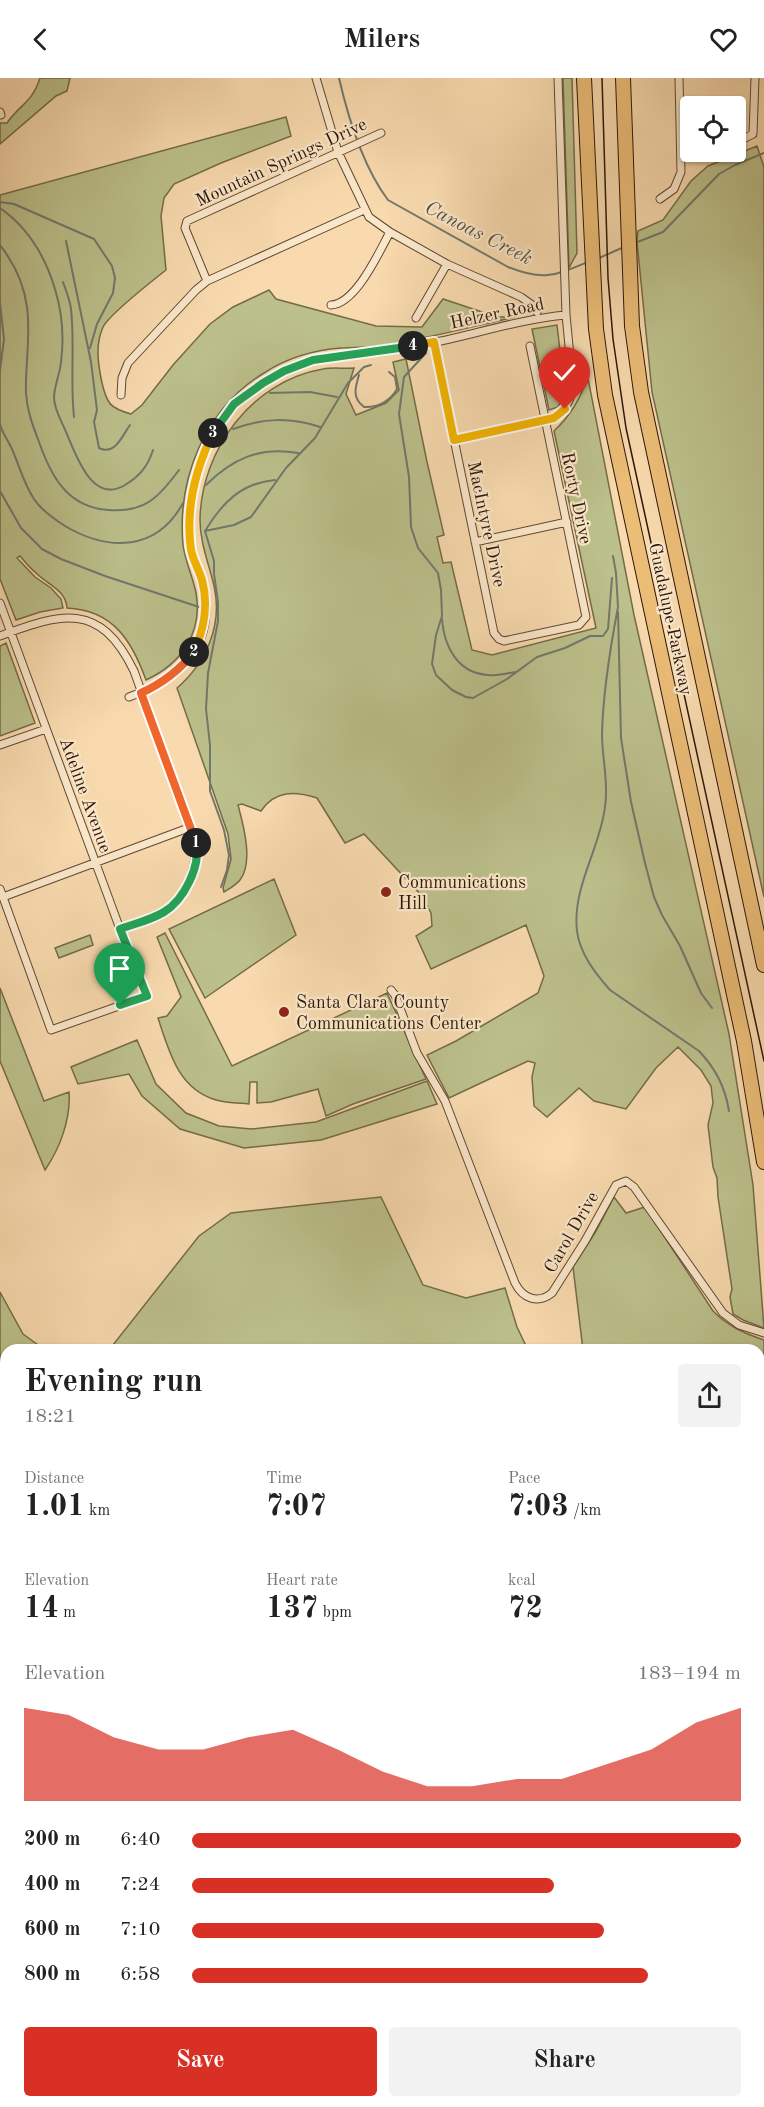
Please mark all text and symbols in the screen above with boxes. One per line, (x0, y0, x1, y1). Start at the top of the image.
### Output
icon: back (24, 23, 57, 56)
icon: heart (707, 23, 740, 56)
text: Milers (344, 26, 420, 53)
map controls (680, 96, 746, 162)
button: locate (680, 96, 746, 162)
street label: Mountain Springs Drive (193, 115, 370, 210)
water label: Canoas Creek (421, 198, 535, 270)
street label: Helzer Road (448, 295, 546, 333)
pin: 4 (398, 331, 428, 361)
text: 4 (408, 338, 418, 354)
pin (539, 347, 590, 409)
icon: check (548, 356, 581, 389)
pin: 3 (198, 418, 228, 448)
text: 3 (208, 425, 218, 441)
street label: Rorty Drive (558, 451, 595, 546)
street label: MacIntyre Drive (464, 460, 508, 589)
street label: Guadalupe Parkway (645, 541, 695, 698)
pin: 2 (179, 637, 209, 667)
text: 2 (189, 644, 199, 660)
street label: Adeline Avenue (56, 735, 114, 855)
pin: 1 (181, 828, 211, 858)
text: 1 (191, 835, 201, 851)
place label: Communications Hill (398, 874, 526, 913)
marker: Communications Hill (379, 885, 393, 899)
pin (94, 943, 145, 1005)
icon: arrive (103, 952, 136, 985)
place label: Santa Clara County Communications Center (296, 994, 482, 1033)
marker: Santa Clara County Communications Center (277, 1005, 291, 1019)
street label: Carol Drive (541, 1189, 602, 1276)
button: share (678, 1364, 741, 1427)
text: Evening run (24, 1366, 203, 1399)
text: 18:21 (24, 1407, 76, 1427)
text: Distance (24, 1471, 84, 1487)
text: Time (266, 1471, 302, 1487)
text: Pace (508, 1471, 540, 1487)
text: 1.01 (24, 1492, 85, 1522)
text: 7:07 (266, 1492, 327, 1522)
text: 7:03 (508, 1492, 569, 1522)
text: km (85, 1503, 110, 1519)
text: /km (569, 1503, 601, 1519)
text: Elevation (24, 1573, 89, 1589)
text: Heart rate (266, 1573, 338, 1589)
text: kcal (508, 1573, 536, 1589)
text: 14 (24, 1594, 59, 1624)
text: 137 (266, 1594, 318, 1624)
text: 72 (508, 1594, 543, 1624)
text: m (59, 1605, 76, 1621)
text: bpm (318, 1605, 352, 1621)
text: Elevation (24, 1664, 105, 1684)
text: 183–194 m (638, 1664, 741, 1684)
text: 200 m (24, 1830, 80, 1850)
text: 6:40 (120, 1830, 160, 1850)
text: 400 m (24, 1875, 80, 1895)
text: 7:24 (120, 1875, 160, 1895)
text: 600 m (24, 1920, 80, 1940)
text: 7:10 (120, 1920, 160, 1940)
text: 800 m (24, 1965, 80, 1985)
text: 6:58 (120, 1965, 160, 1985)
button: Save (24, 2027, 377, 2096)
button: Share (389, 2027, 741, 2096)

